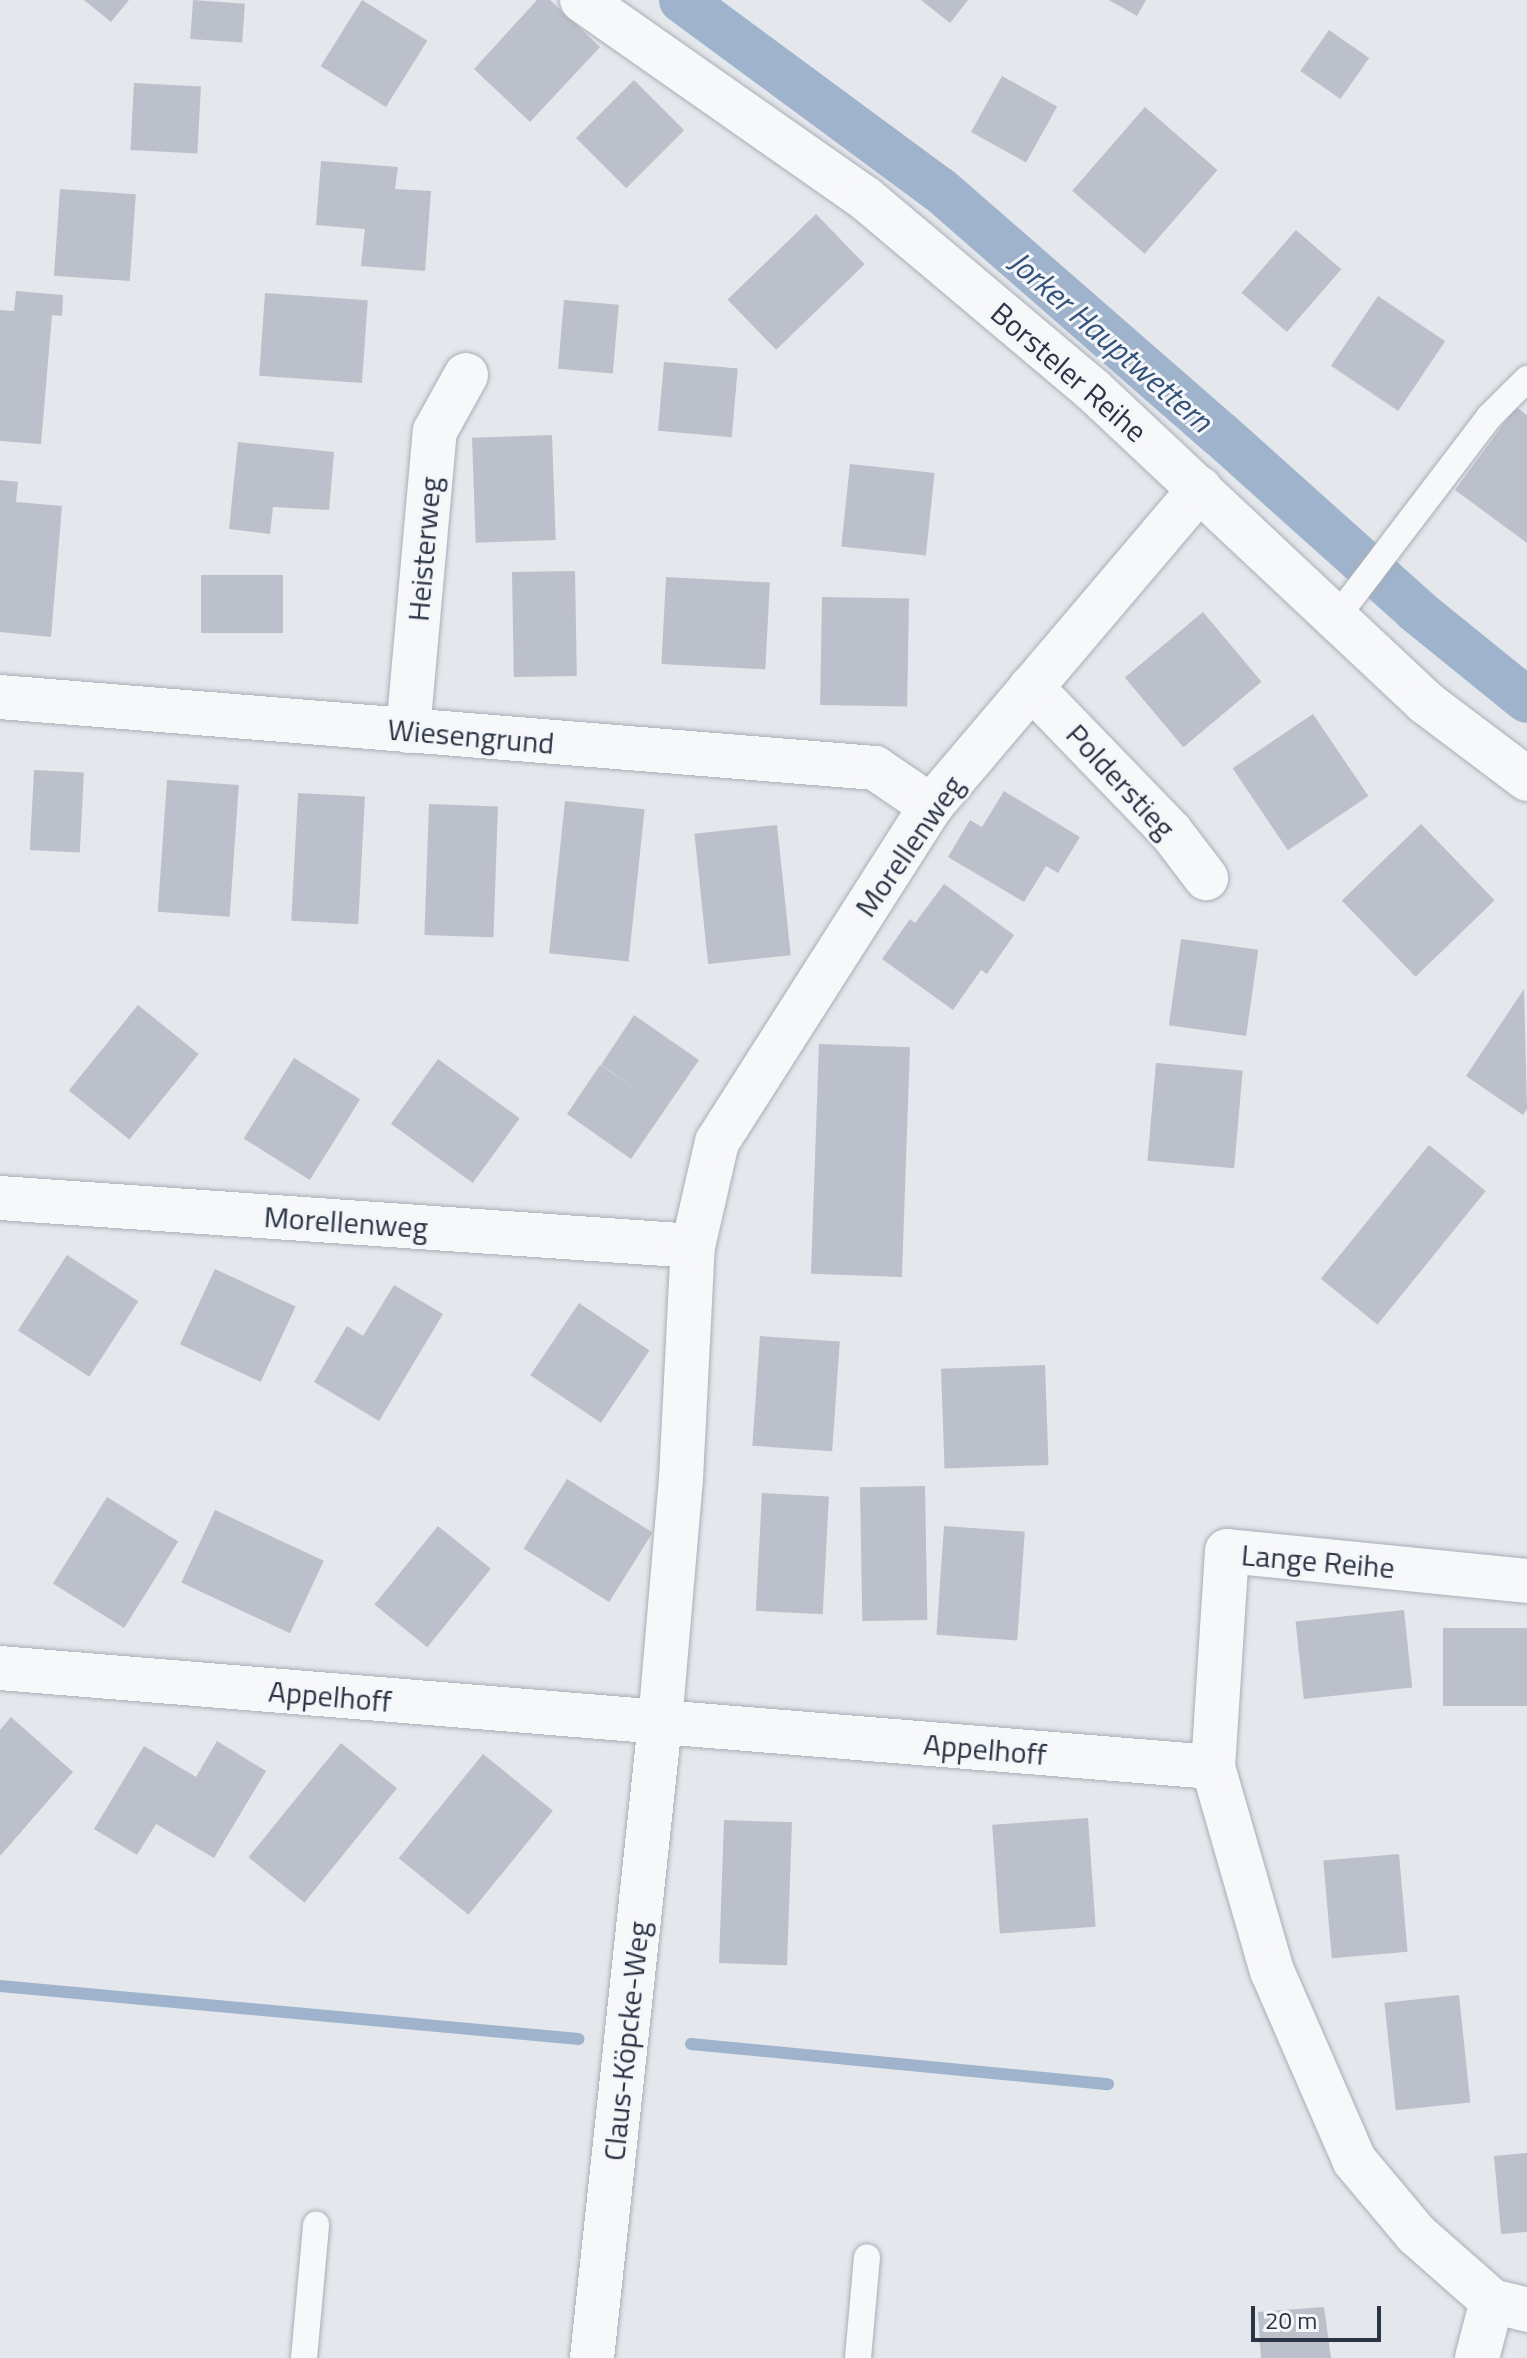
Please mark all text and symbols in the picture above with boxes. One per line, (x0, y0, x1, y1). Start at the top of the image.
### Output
water label: Jorker Hauptwettern (1001, 242, 1221, 440)
street label: Borsteler Reihe (984, 295, 1154, 449)
street label: Heisterweg (400, 475, 448, 623)
street label: Wiesengrund (386, 711, 556, 761)
street label: Polderstieg (1059, 716, 1183, 846)
street label: Morellenweg (847, 768, 971, 924)
street label: Morellenweg (263, 1198, 429, 1246)
street label: Lange Reihe (1240, 1536, 1396, 1586)
street label: Appelhoff (267, 1673, 393, 1719)
street label: Appelhoff (922, 1726, 1048, 1772)
street label: Claus-Köpcke-Weg (596, 1919, 656, 2163)
scale bar (1255, 2290, 1385, 2340)
text: 20 m (1265, 2302, 1317, 2338)

